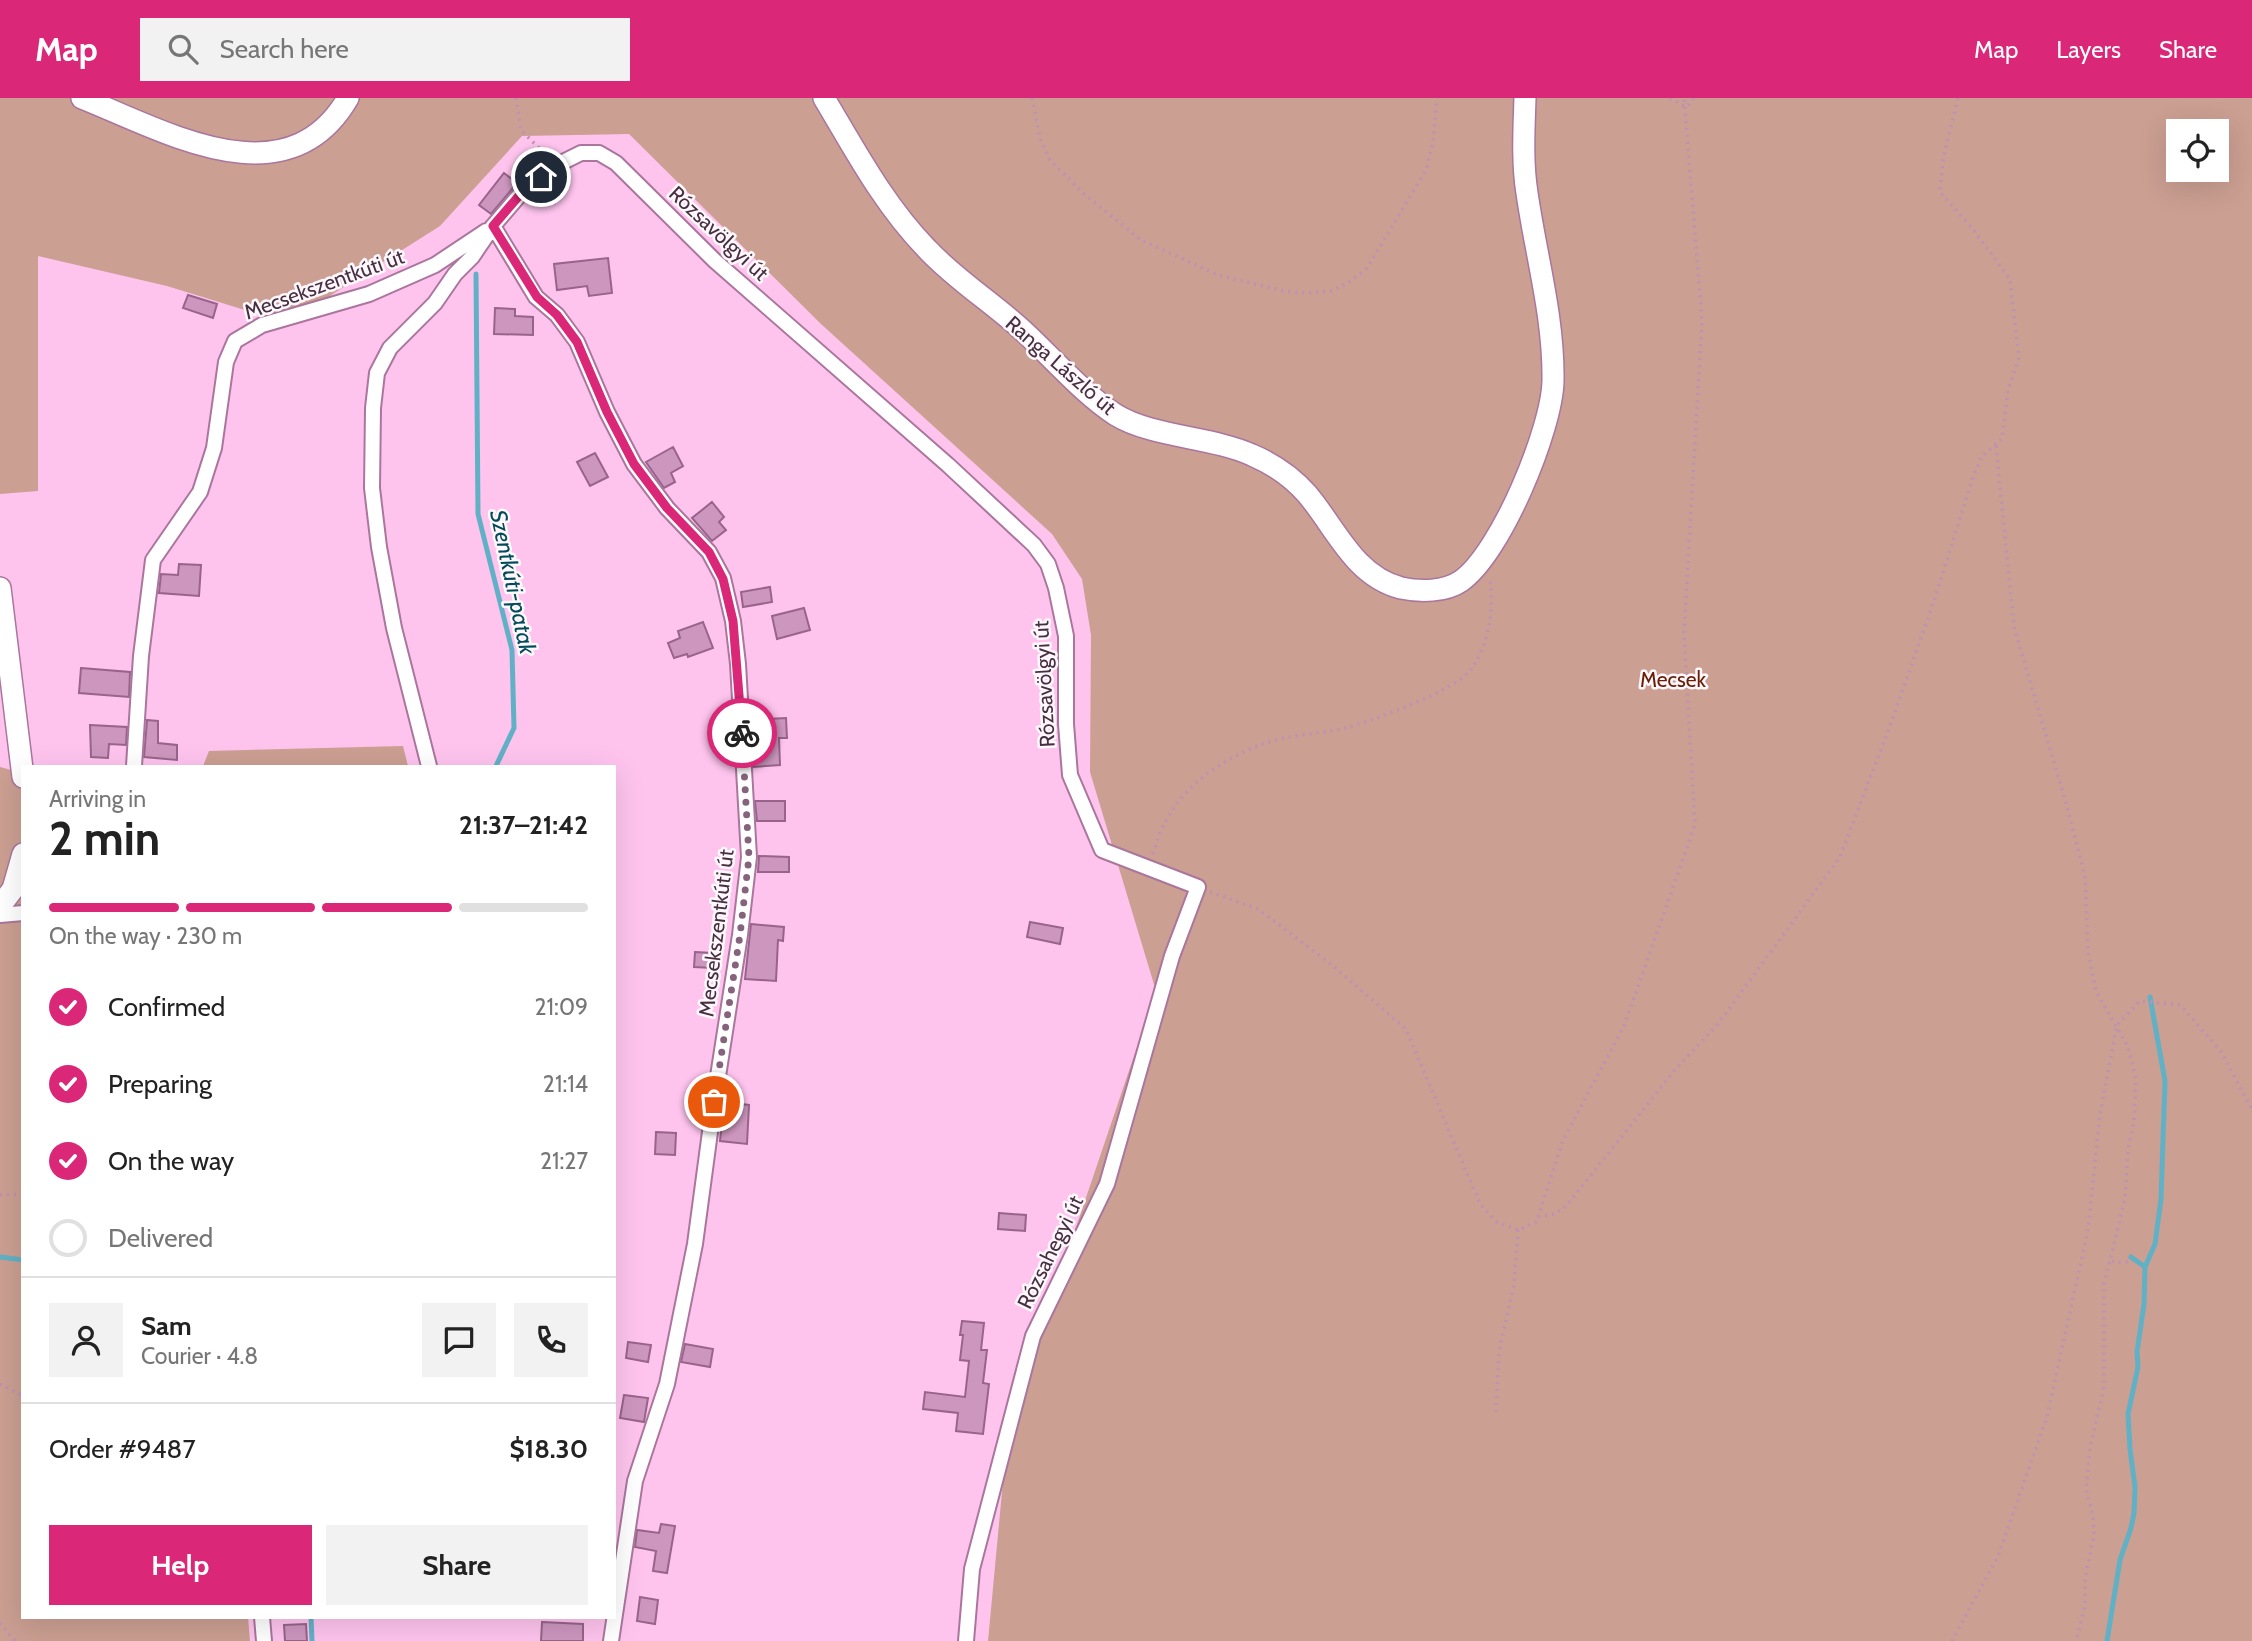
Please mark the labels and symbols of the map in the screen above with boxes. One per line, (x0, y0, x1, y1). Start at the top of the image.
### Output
pin (511, 147, 571, 207)
street label: Rózsavölgyi út (664, 181, 774, 285)
street label: Mecsekszentkúti út (241, 243, 407, 325)
street label: Ranga László út (1001, 310, 1121, 420)
water label: Szentkúti-patak (484, 507, 542, 658)
street label: Rózsavölgyi út (1028, 620, 1060, 748)
park label: Mecsek (1640, 667, 1707, 692)
courier (707, 698, 777, 768)
street label: Mecsekszentkúti út (693, 848, 739, 1018)
pin (684, 1072, 744, 1132)
street label: Rózsahegyi út (1012, 1191, 1088, 1313)

